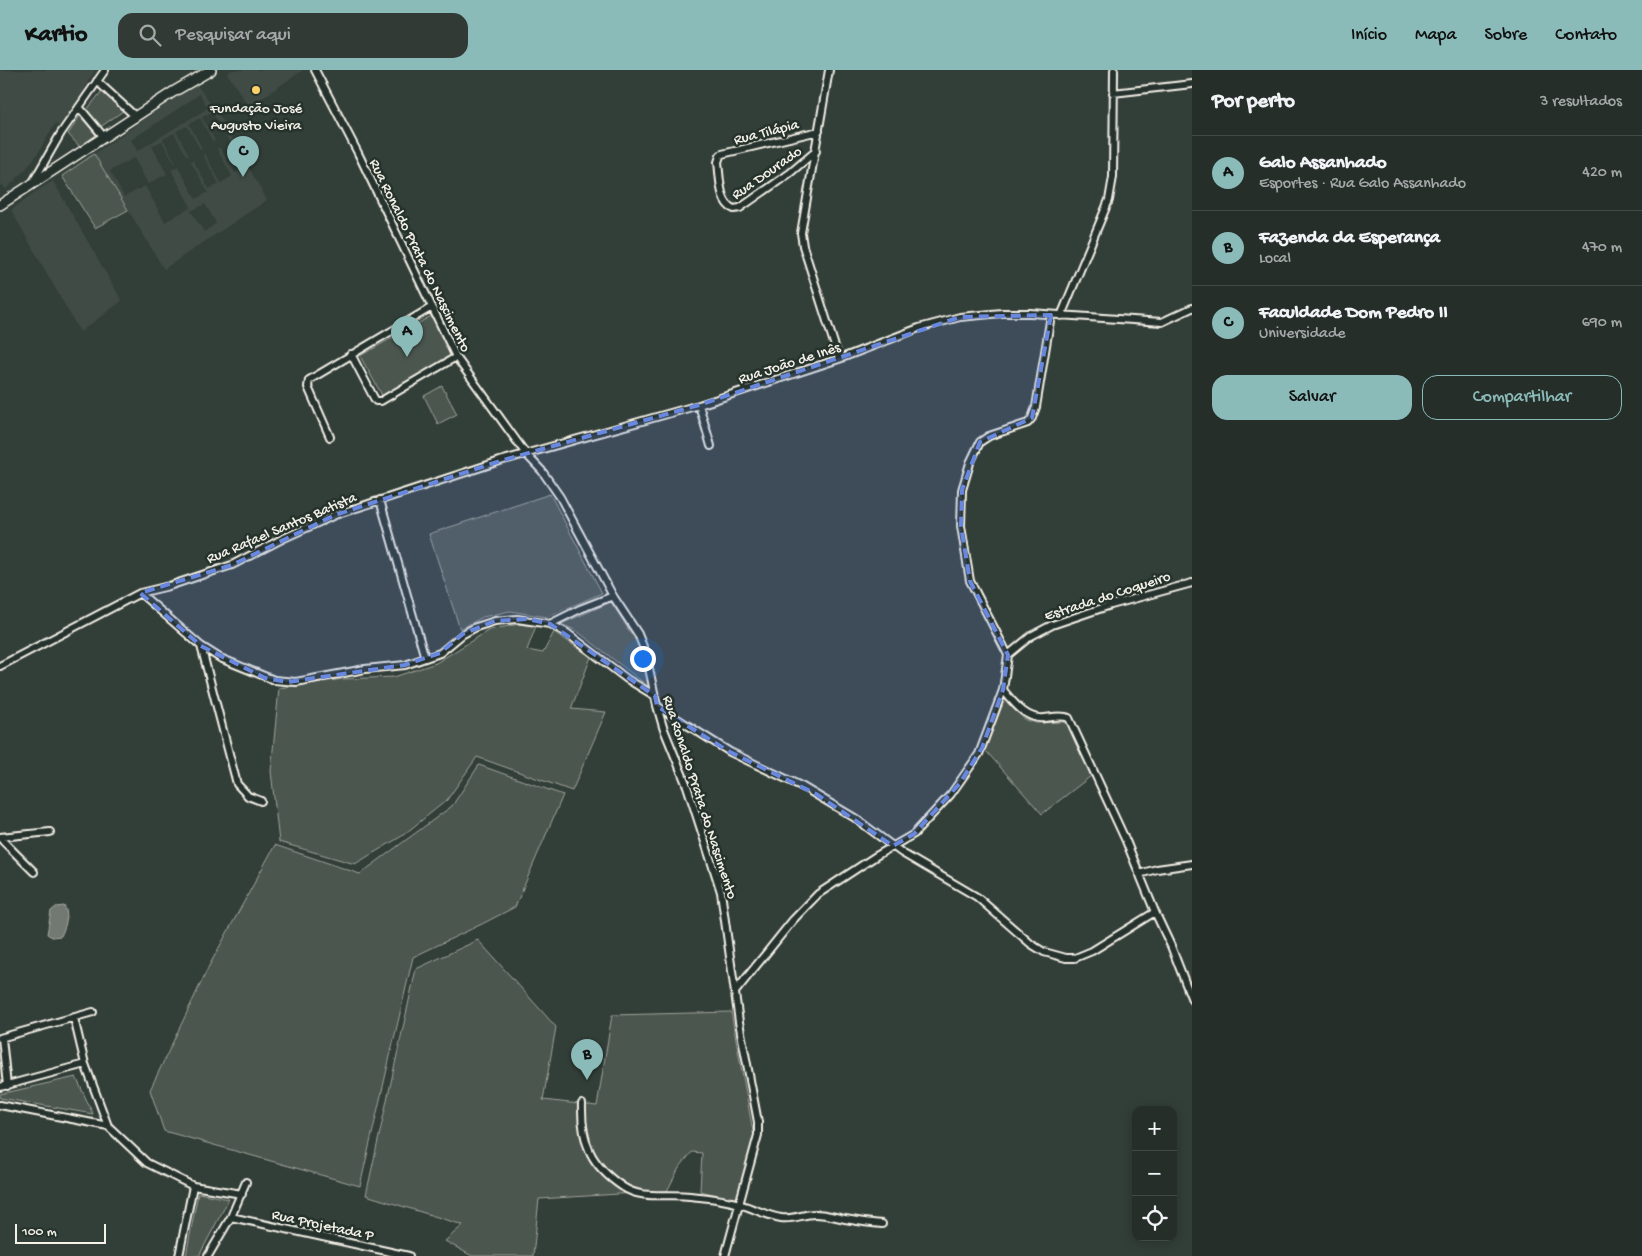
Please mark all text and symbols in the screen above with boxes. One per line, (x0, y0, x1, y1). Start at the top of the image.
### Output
search box (118, 13, 468, 58)
text: Kartio (25, 21, 88, 50)
icon: search (136, 21, 164, 49)
text: Pesquisar aqui (176, 24, 291, 47)
text: Início (1351, 25, 1387, 46)
text: Mapa (1415, 25, 1456, 46)
text: Sobre (1484, 25, 1527, 46)
text: Contato (1555, 25, 1617, 46)
marker: Fundação José Augusto Vieira (250, 84, 262, 96)
text: Por perto (1212, 90, 1295, 115)
text: 3 resultados (1540, 93, 1622, 112)
place label: Fundação José Augusto Vieira (209, 100, 303, 135)
street label: Rua Tilápia (732, 116, 802, 150)
pin: C (227, 136, 259, 177)
street label: Rua Dourado (729, 143, 806, 204)
text: Galo Assanhado (1259, 152, 1387, 175)
street label: Rua Ronaldo Prata do Nascimento (364, 156, 474, 356)
text: A (1223, 164, 1233, 183)
text: 420 m (1582, 164, 1622, 183)
text: Esportes · Rua Galo Assanhado (1259, 175, 1466, 194)
text: Fazenda da Esperança (1259, 227, 1440, 250)
text: B (1224, 239, 1232, 258)
text: 470 m (1582, 239, 1622, 258)
text: Local (1259, 250, 1291, 269)
text: Faculdade Dom Pedro II (1259, 302, 1448, 325)
text: C (1224, 314, 1232, 333)
text: 690 m (1582, 314, 1622, 333)
pin: A (391, 316, 423, 357)
text: Universidade (1259, 325, 1346, 344)
street label: Rua João de Inês (736, 339, 843, 389)
button: Salvar (1212, 375, 1412, 420)
button: Compartilhar (1422, 375, 1622, 420)
street label: Rua Rafael Santos Batista (204, 489, 360, 569)
street label: Estrada do Coqueiro (1042, 568, 1173, 626)
your location (630, 646, 656, 672)
street label: Rua Ronaldo Prata do Nascimento (658, 694, 741, 902)
pin: B (571, 1039, 603, 1080)
map controls (1132, 1106, 1177, 1241)
button: + (1132, 1106, 1177, 1151)
button: − (1132, 1151, 1177, 1196)
button: locate (1132, 1196, 1177, 1241)
street label: Rua Projetada P (270, 1206, 376, 1246)
scale bar (15, 1221, 106, 1244)
text: 100 m (22, 1224, 57, 1241)

